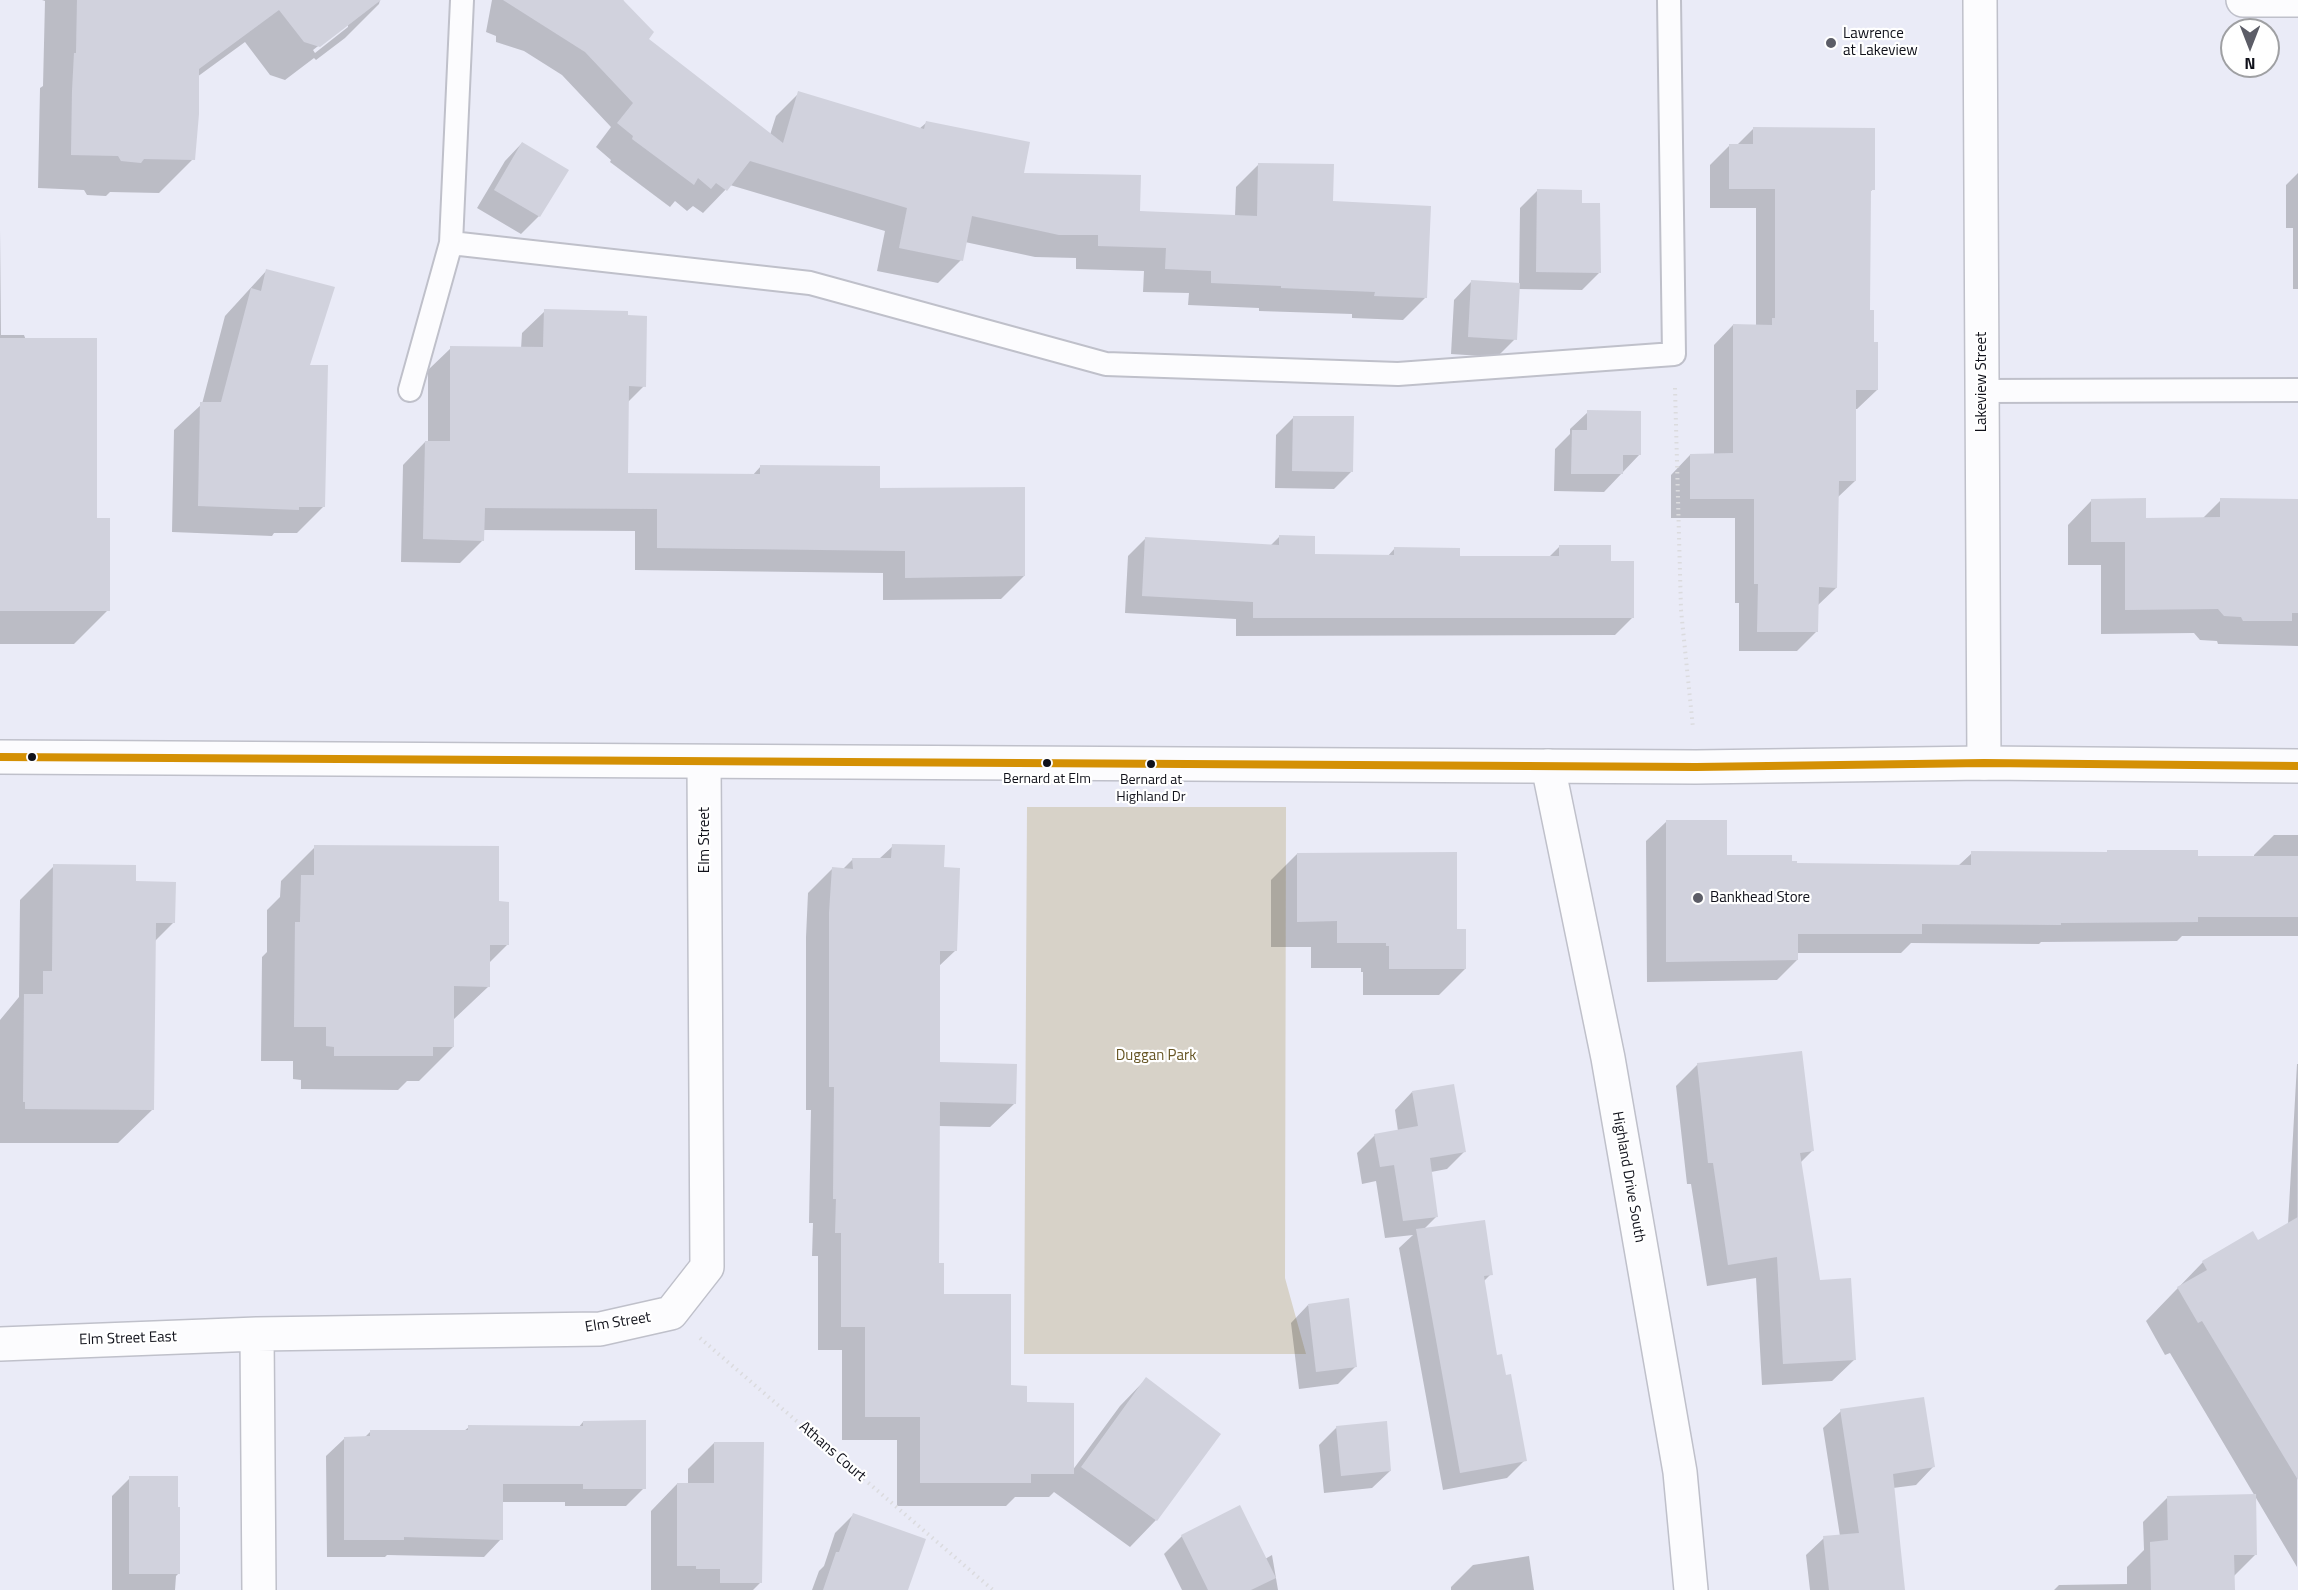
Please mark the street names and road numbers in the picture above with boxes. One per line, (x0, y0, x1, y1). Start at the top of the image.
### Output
street label: Lakeview Street (1973, 332, 1991, 432)
street label: Elm Street (696, 807, 714, 873)
street label: Highland Drive South (1608, 1110, 1648, 1244)
street label: Elm Street (584, 1309, 652, 1337)
street label: Elm Street East (79, 1328, 177, 1350)
street label: Athans Court (795, 1418, 869, 1486)

